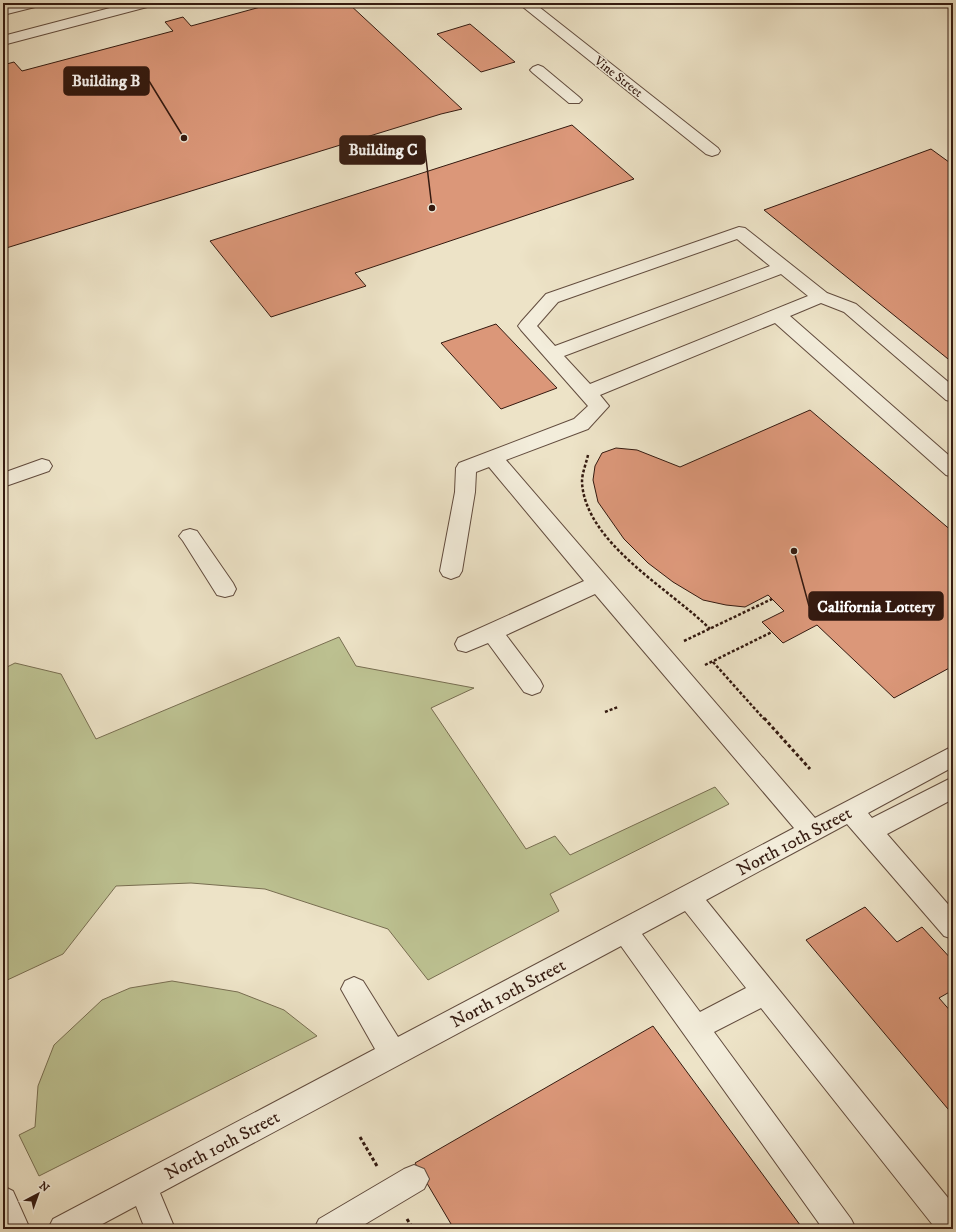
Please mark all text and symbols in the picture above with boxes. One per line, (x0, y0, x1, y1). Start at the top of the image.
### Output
street label: Vine Street (590, 52, 646, 101)
callout: Building B (64, 67, 149, 95)
text: Building B (72, 71, 140, 91)
callout: Building C (340, 136, 425, 164)
text: Building C (348, 140, 418, 160)
callout: California Lottery (809, 592, 943, 620)
text: California Lottery (817, 597, 935, 617)
street label: North 10th Street (733, 802, 856, 881)
street label: North 10th Street (447, 954, 570, 1033)
street label: North 10th Street (161, 1106, 284, 1185)
north arrow (18, 1174, 58, 1214)
text: N (36, 1179, 52, 1195)

